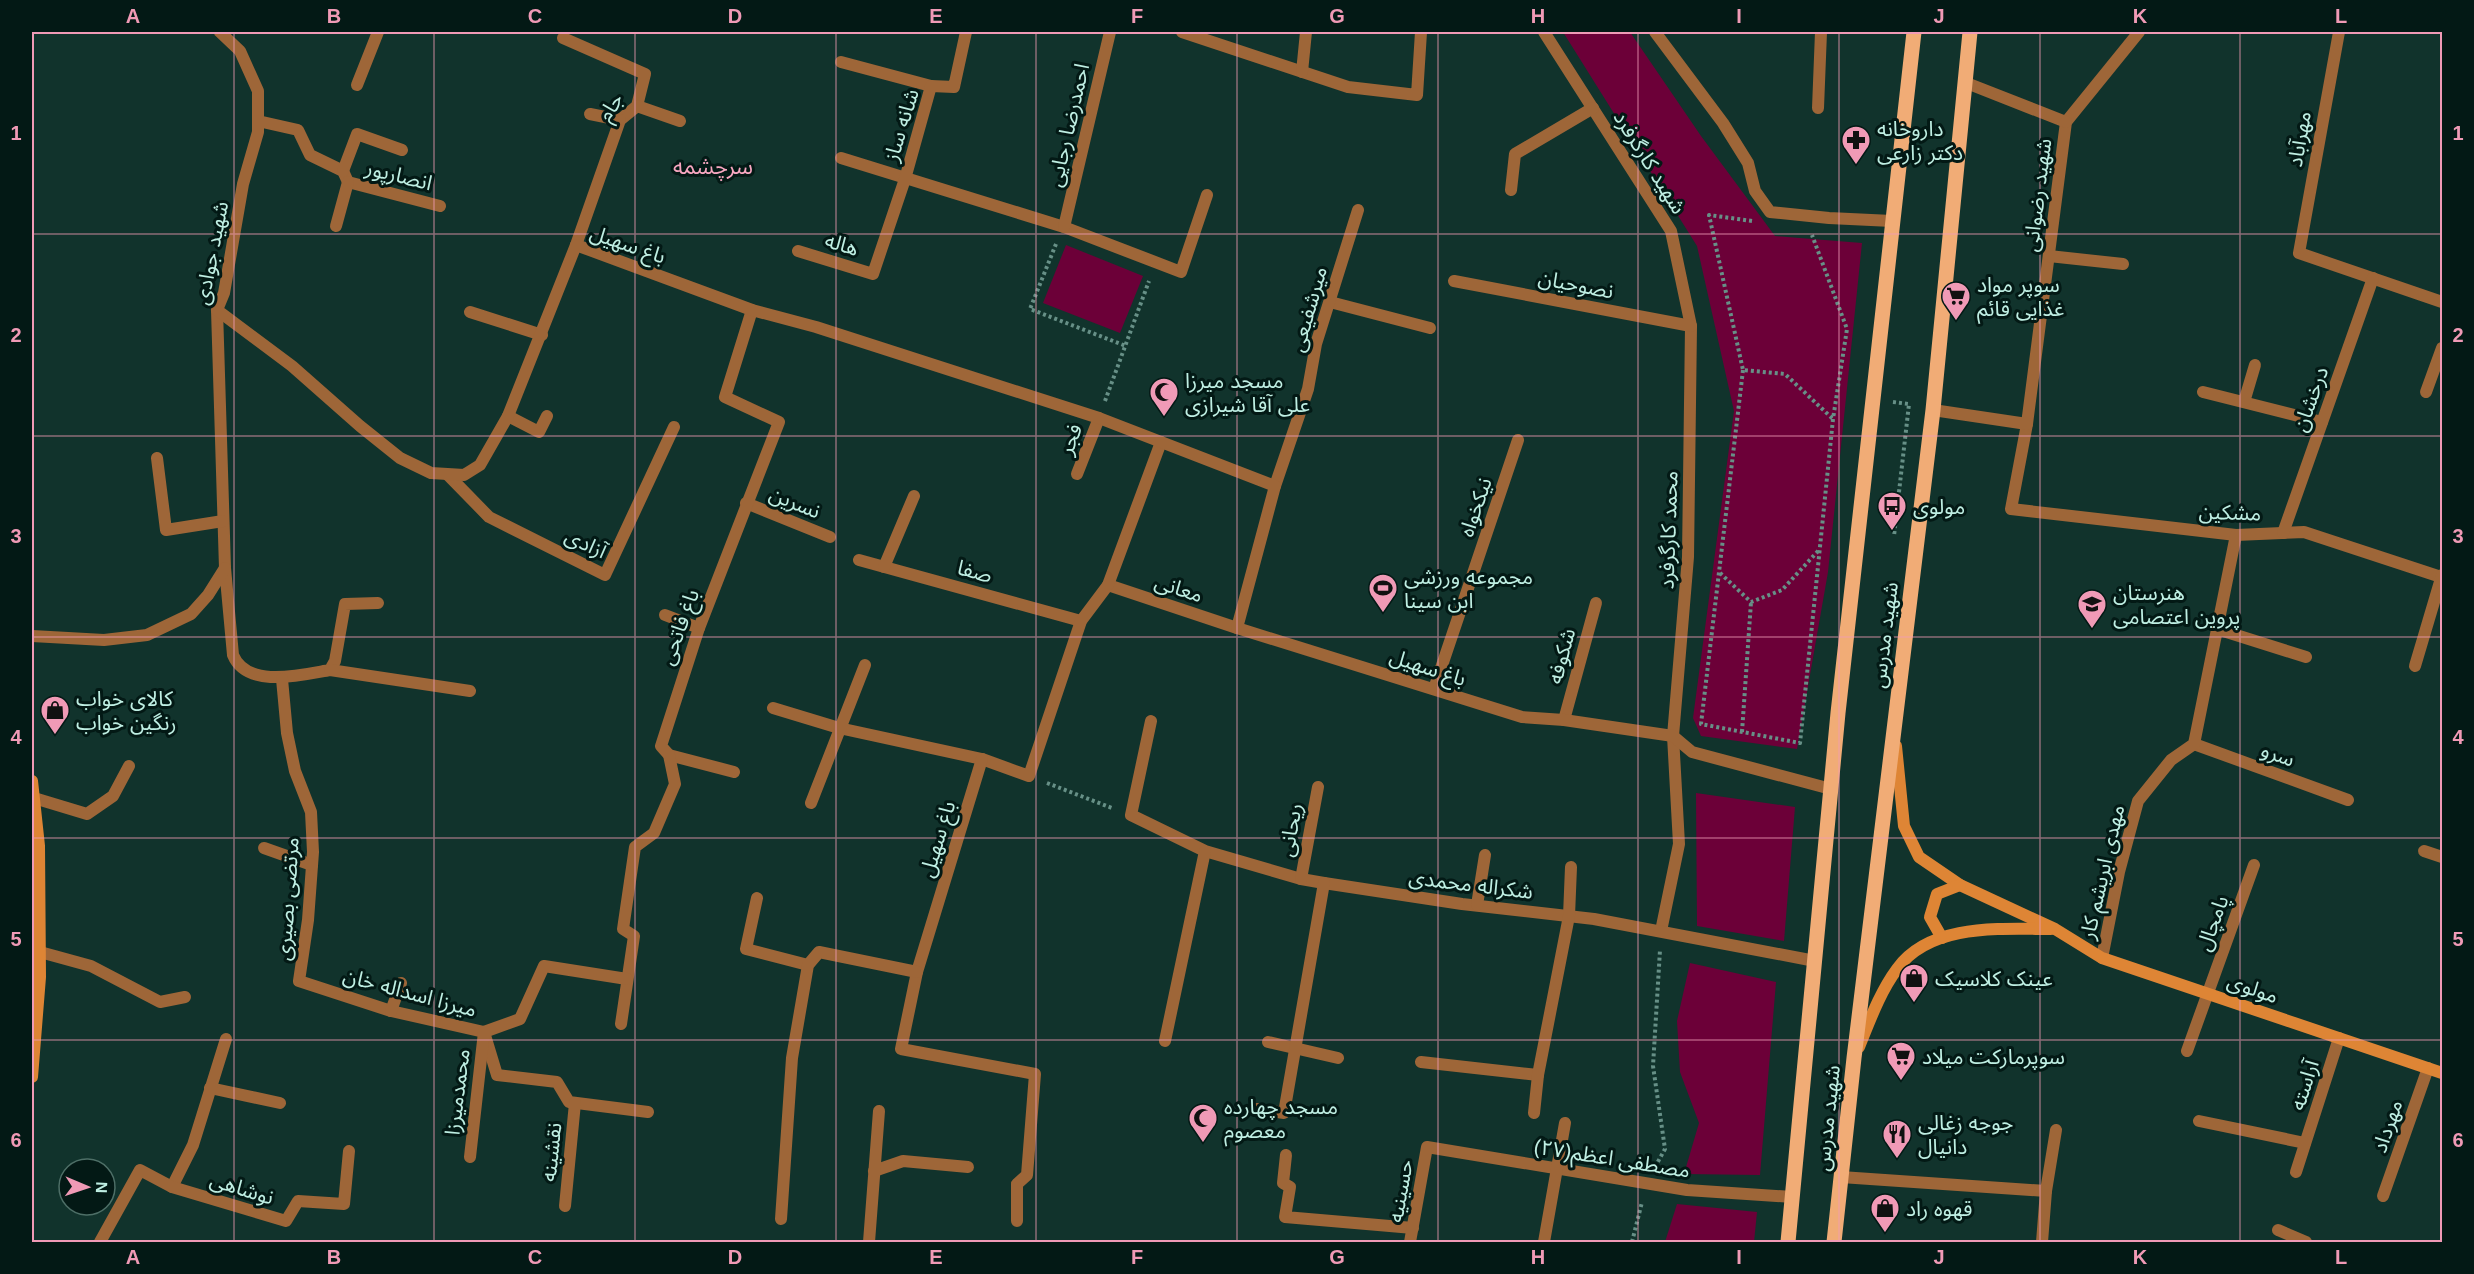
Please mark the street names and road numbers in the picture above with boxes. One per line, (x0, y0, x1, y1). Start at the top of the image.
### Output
street label: احمدرضا رجایی (1043, 61, 1094, 189)
street label: شانه ساز (879, 86, 924, 165)
street label: جام (593, 89, 632, 128)
street label: شهید کارگرفرد (1608, 106, 1691, 218)
street label: مهرآباد (2283, 109, 2316, 169)
street label: شهید رضوانی (2019, 137, 2056, 253)
street label: انصارپور (362, 155, 435, 196)
street label: شهید جوادی (190, 199, 233, 307)
street label: باغ سهیل (586, 220, 669, 271)
street label: هاله (822, 228, 862, 260)
street label: میرشفیعی (1285, 264, 1332, 355)
street label: نصوحیان (1536, 265, 1616, 304)
street label: درخشان (2288, 363, 2333, 435)
street label: فجر (1053, 420, 1087, 459)
street label: محمد کارگرفرد (1654, 470, 1683, 590)
street label: نیکخواه (1454, 474, 1497, 540)
street label: نسرین (766, 481, 824, 523)
street label: مشکین (2198, 499, 2262, 526)
street label: آزادی (561, 523, 611, 564)
street label: صفا (955, 555, 995, 587)
street label: معانی (1152, 569, 1206, 607)
street label: شهید مدرس (1866, 581, 1903, 689)
street label: باغ فاتحی (655, 586, 707, 669)
street label: شکوفه (1543, 626, 1580, 687)
street label: باغ سهیل (1386, 644, 1469, 694)
street label: سرو (2258, 737, 2298, 772)
street label: باغ سهیل (915, 798, 963, 881)
street label: ریحانی (1274, 801, 1307, 859)
street label: مهدی ابریشم کار (2075, 803, 2133, 943)
street label: مرتضی بصیری (271, 836, 304, 962)
street label: شکراله محمدی (1407, 865, 1534, 904)
street label: پامچال (2191, 892, 2235, 955)
street label: میرزا اسداله خان (341, 963, 479, 1022)
street label: مولوی (2224, 969, 2281, 1008)
street label: محمدمیرزا (440, 1047, 475, 1137)
street label: آراسته (2285, 1056, 2324, 1113)
street label: شهید مدرس (1810, 1064, 1845, 1172)
street label: مهرداد (2367, 1097, 2408, 1156)
street label: نقشینه (536, 1121, 566, 1183)
street label: مصطفی اعظم(۲۷) (1532, 1134, 1692, 1186)
street label: حسینیه (1383, 1158, 1417, 1224)
street label: نوشاهی (207, 1167, 277, 1210)

